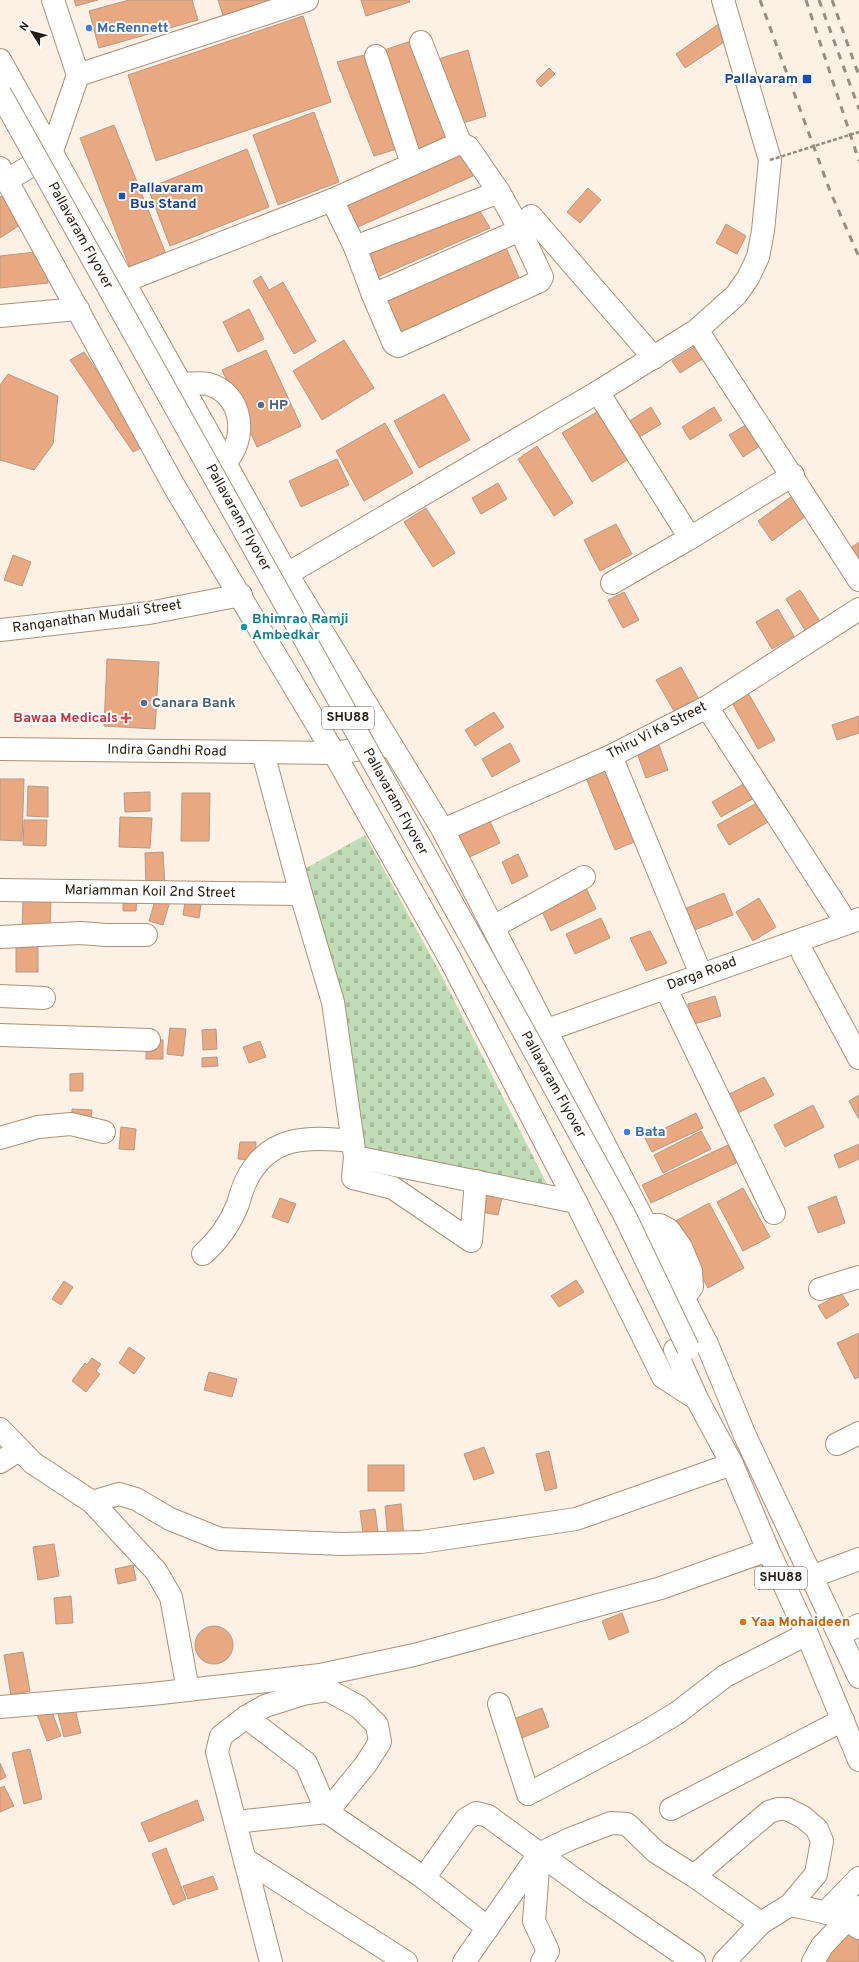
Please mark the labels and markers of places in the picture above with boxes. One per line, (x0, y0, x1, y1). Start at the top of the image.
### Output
place label: McRennett (97, 20, 169, 37)
marker: McRennett (84, 23, 94, 33)
place label: Pallavaram (725, 71, 798, 88)
marker: Pallavaram (801, 73, 813, 85)
place label: Pallavaram Bus Stand (130, 180, 203, 213)
marker: Pallavaram Bus Stand (117, 191, 127, 201)
place label: HP (269, 397, 288, 414)
marker: HP (256, 400, 266, 410)
place label: Bhimrao Ramji Ambedkar (252, 611, 349, 644)
marker: Bhimrao Ramji Ambedkar (239, 622, 249, 632)
place label: Canara Bank (152, 695, 236, 712)
marker: Canara Bank (139, 698, 149, 708)
place label: Bawaa Medicals (13, 710, 118, 727)
marker: Bawaa Medicals (121, 713, 131, 723)
place label: Bata (635, 1124, 666, 1141)
marker: Bata (622, 1127, 632, 1137)
place label: Yaa Mohaideen (751, 1614, 850, 1631)
marker: Yaa Mohaideen (738, 1617, 748, 1627)

